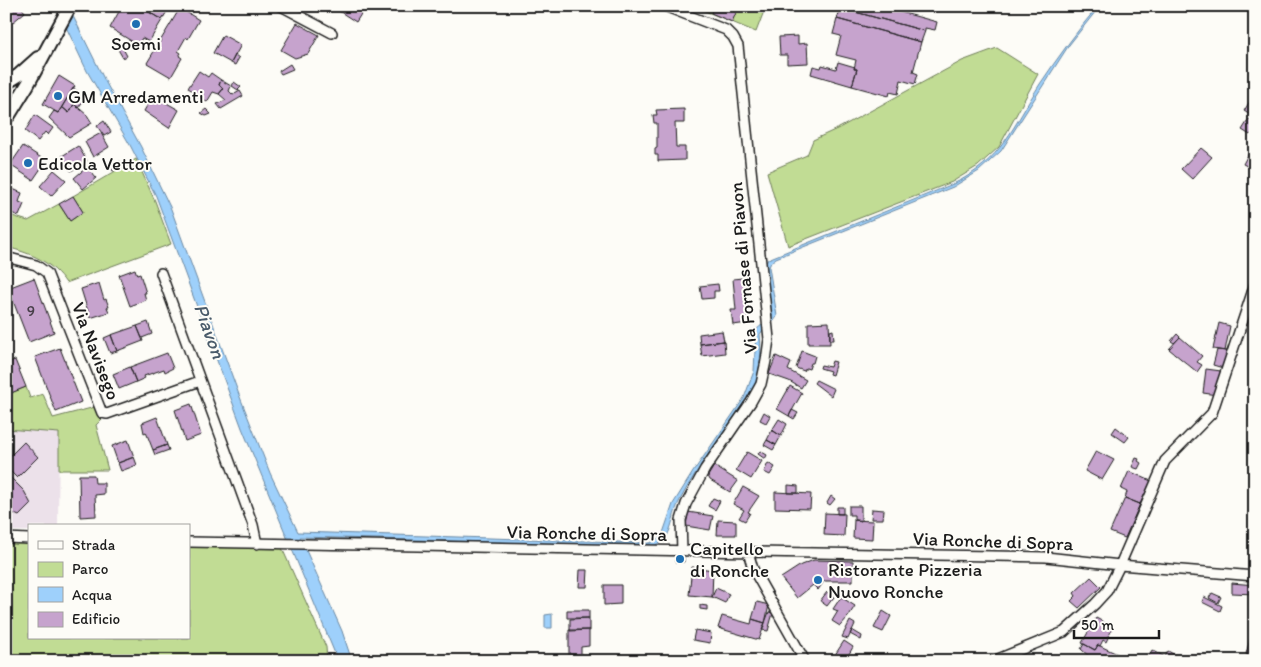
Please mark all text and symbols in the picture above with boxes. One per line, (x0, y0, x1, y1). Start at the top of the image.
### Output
marker: Soemi (130, 18, 142, 30)
place label: Soemi (111, 32, 161, 55)
place label: GM Arredamenti (68, 85, 204, 108)
marker: GM Arredamenti (52, 90, 64, 102)
place label: Edicola Vettor (38, 152, 152, 175)
marker: Edicola Vettor (22, 157, 34, 169)
street label: Via Fornase di Piavon (724, 181, 762, 355)
street label: Via Navisego (67, 299, 125, 403)
water label: Piavon (189, 300, 231, 362)
house number: 9 (27, 301, 35, 320)
street label: Via Ronche di Sopra (506, 520, 668, 546)
legend (28, 524, 190, 640)
street label: Via Ronche di Sopra (912, 527, 1074, 555)
text: Strada (72, 536, 116, 554)
place label: Capitello di Ronche (690, 537, 769, 582)
marker: Capitello di Ronche (674, 553, 686, 565)
place label: Ristorante Pizzeria Nuovo Ronche (828, 558, 982, 603)
text: Parco (72, 560, 108, 578)
marker: Ristorante Pizzeria Nuovo Ronche (812, 574, 824, 586)
text: Acqua (72, 586, 113, 604)
scale bar (1074, 607, 1158, 639)
text: Edificio (72, 610, 120, 628)
text: 50 m (1081, 616, 1114, 634)

